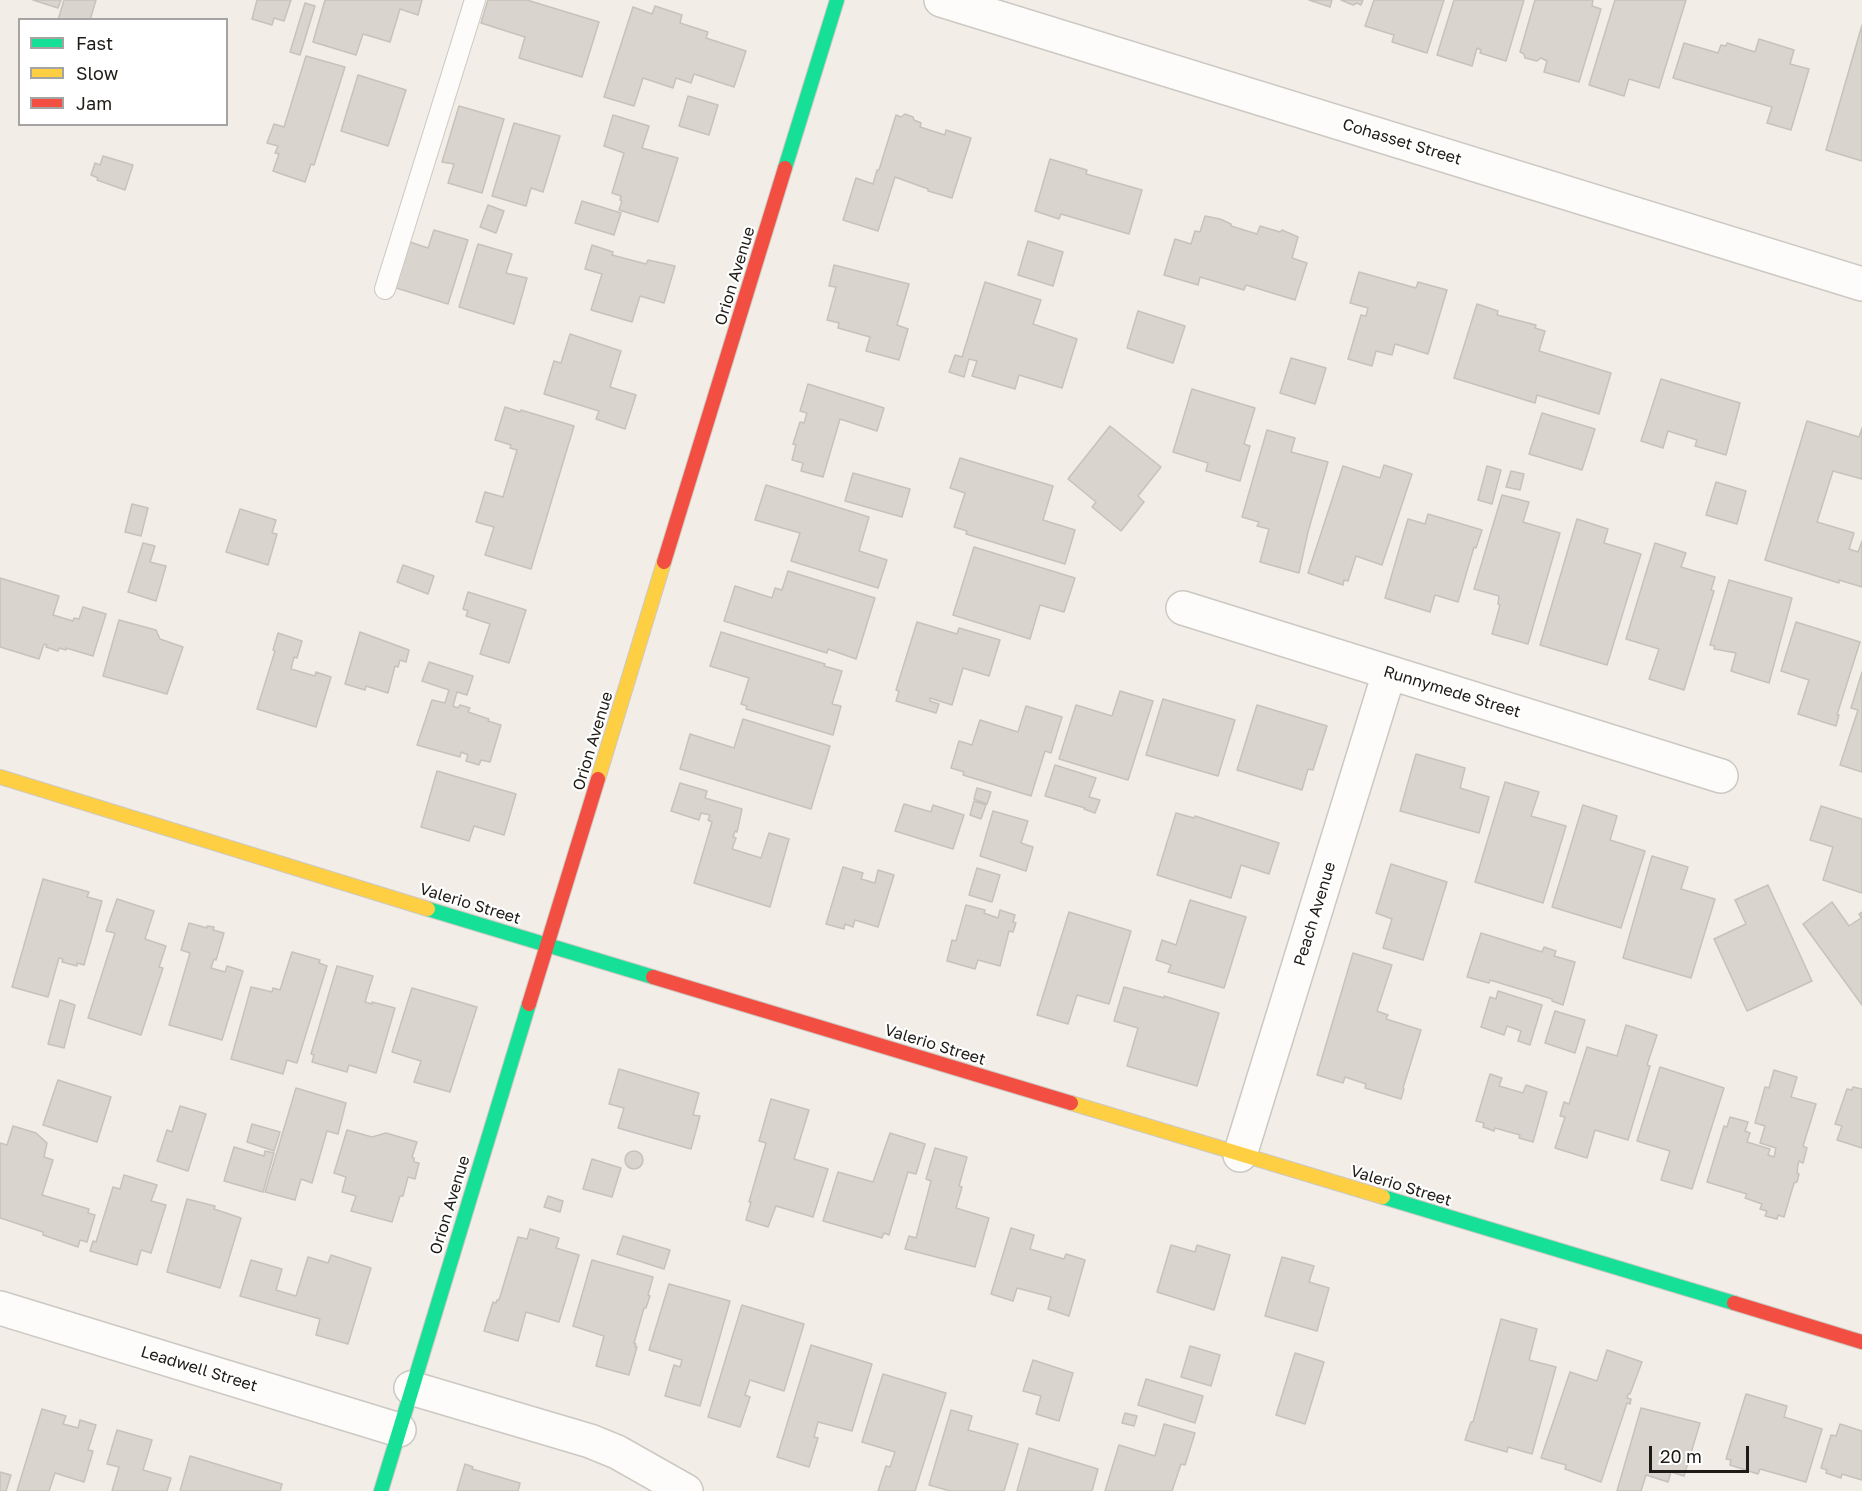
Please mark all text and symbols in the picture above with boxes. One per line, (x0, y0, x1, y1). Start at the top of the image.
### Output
legend (18, 18, 228, 126)
text: Fast (76, 32, 113, 54)
text: Slow (76, 62, 118, 84)
text: Jam (76, 92, 112, 114)
street label: Cohasset Street (1340, 115, 1464, 169)
street label: Orion Avenue (711, 224, 759, 328)
street label: Runnymede Street (1381, 662, 1523, 722)
street label: Orion Avenue (569, 689, 617, 793)
street label: Peach Avenue (1290, 860, 1340, 968)
street label: Valerio Street (417, 880, 523, 928)
street label: Valerio Street (882, 1021, 988, 1069)
street label: Orion Avenue (426, 1153, 474, 1257)
street label: Valerio Street (1348, 1162, 1454, 1210)
street label: Leadwell Street (138, 1342, 260, 1396)
scale bar (1652, 1434, 1752, 1472)
text: 20 m (1660, 1445, 1702, 1467)

